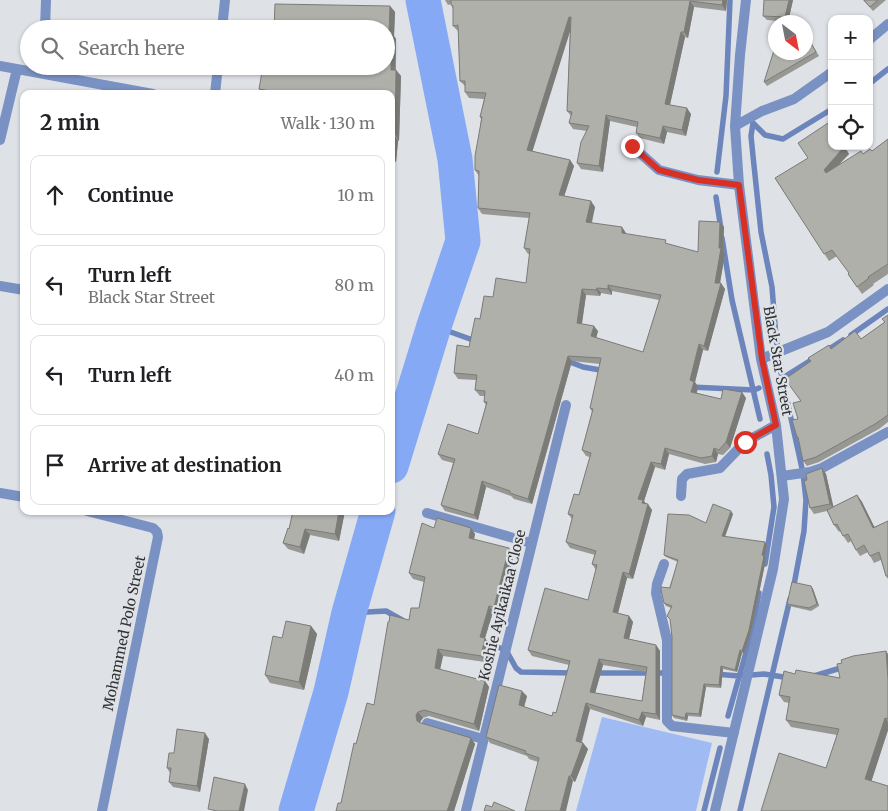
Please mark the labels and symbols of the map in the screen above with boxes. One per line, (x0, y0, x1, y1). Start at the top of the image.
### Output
north arrow (768, 15, 813, 60)
route end (621, 135, 644, 158)
street label: Black Star Street (759, 305, 797, 418)
route start (734, 431, 757, 454)
street label: Koshie Ayikaikaa Close (475, 528, 529, 682)
street label: Mohammed Polo Street (99, 553, 149, 712)

